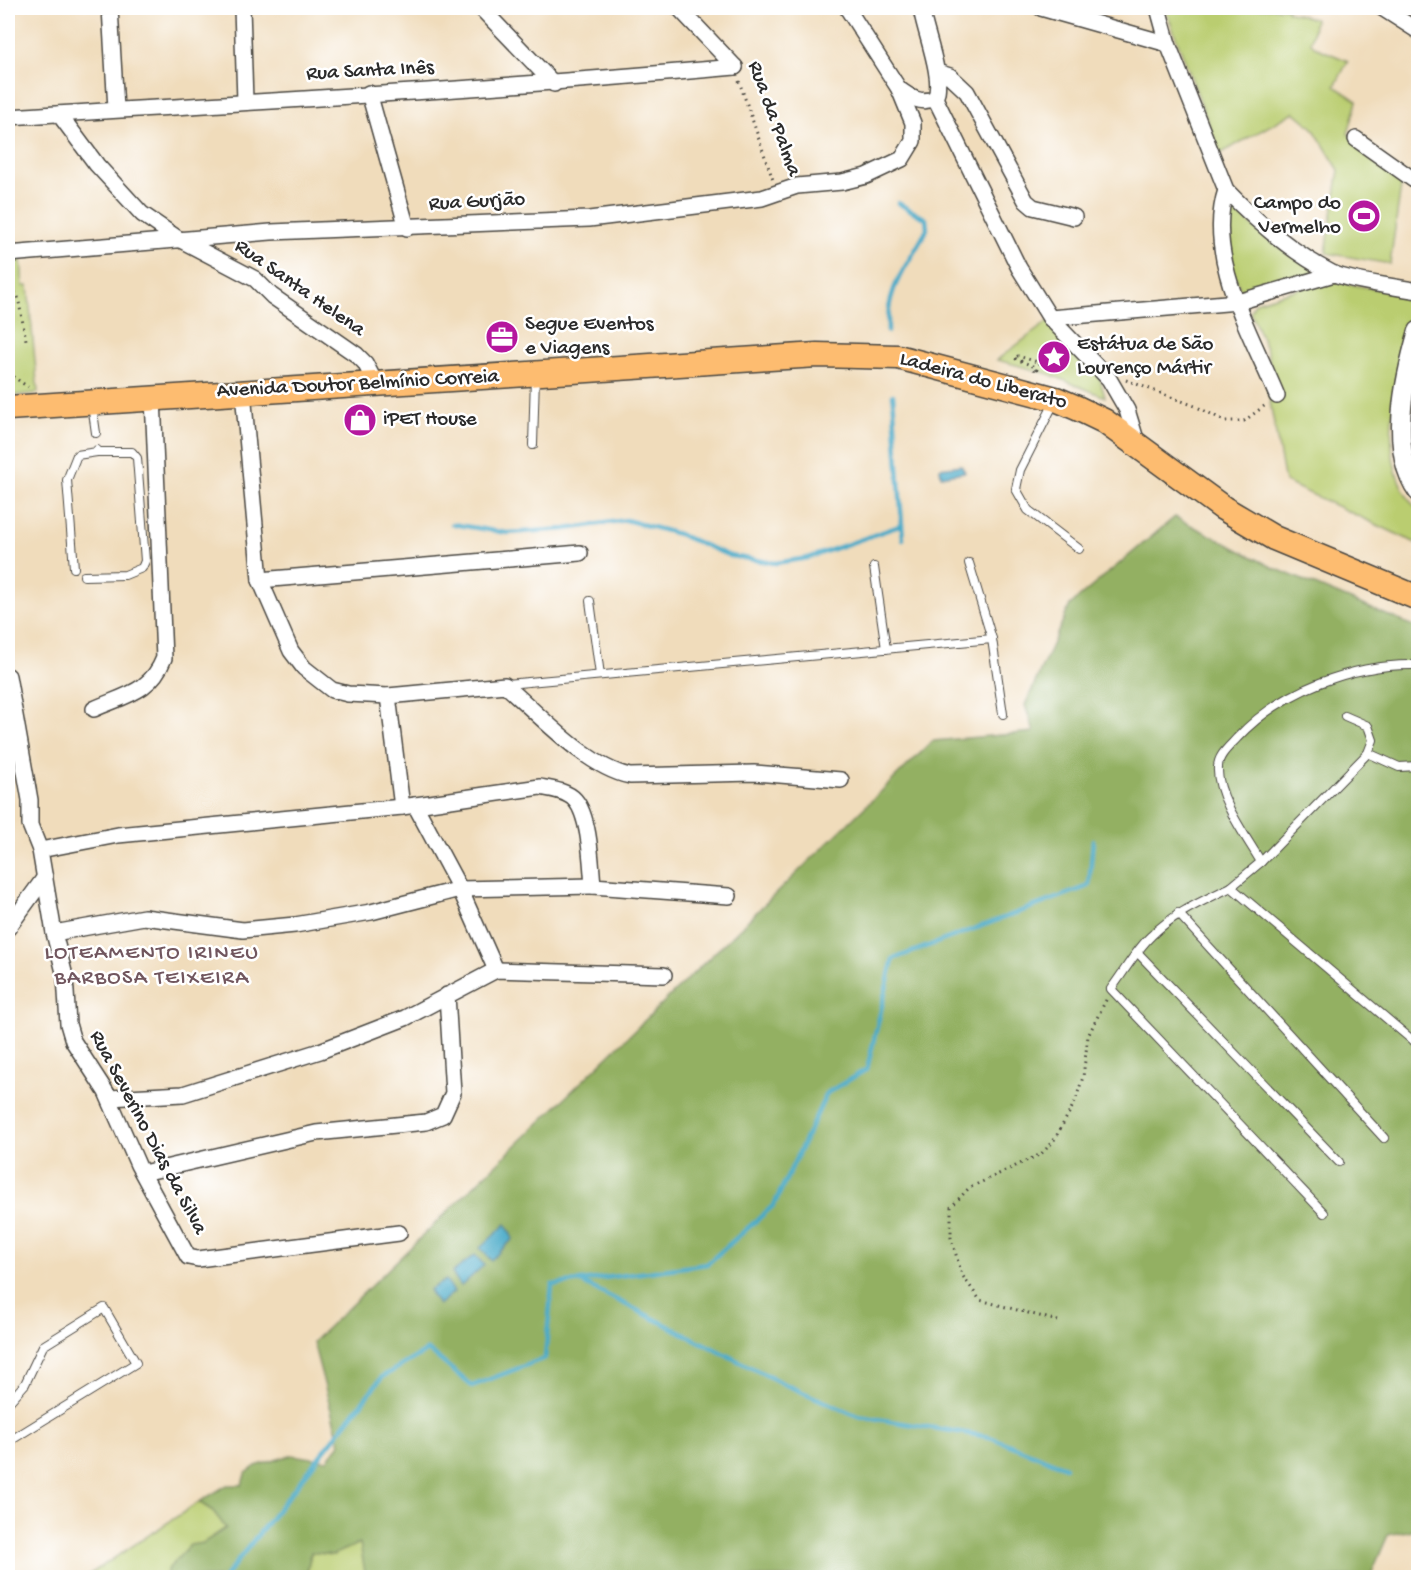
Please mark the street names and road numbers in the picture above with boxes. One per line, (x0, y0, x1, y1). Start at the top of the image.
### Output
street label: Rua Santa Inês (306, 56, 436, 88)
street label: Rua da Palma (741, 58, 806, 181)
street label: Rua Gurjão (428, 188, 526, 218)
street label: Rua Santa Helena (229, 235, 370, 344)
street label: Ladeira do Liberato (897, 348, 1069, 416)
street label: Avenida Doutor Belmínio Correia (216, 365, 501, 405)
street label: Rua Severino Dias da Silva (83, 1027, 212, 1240)

